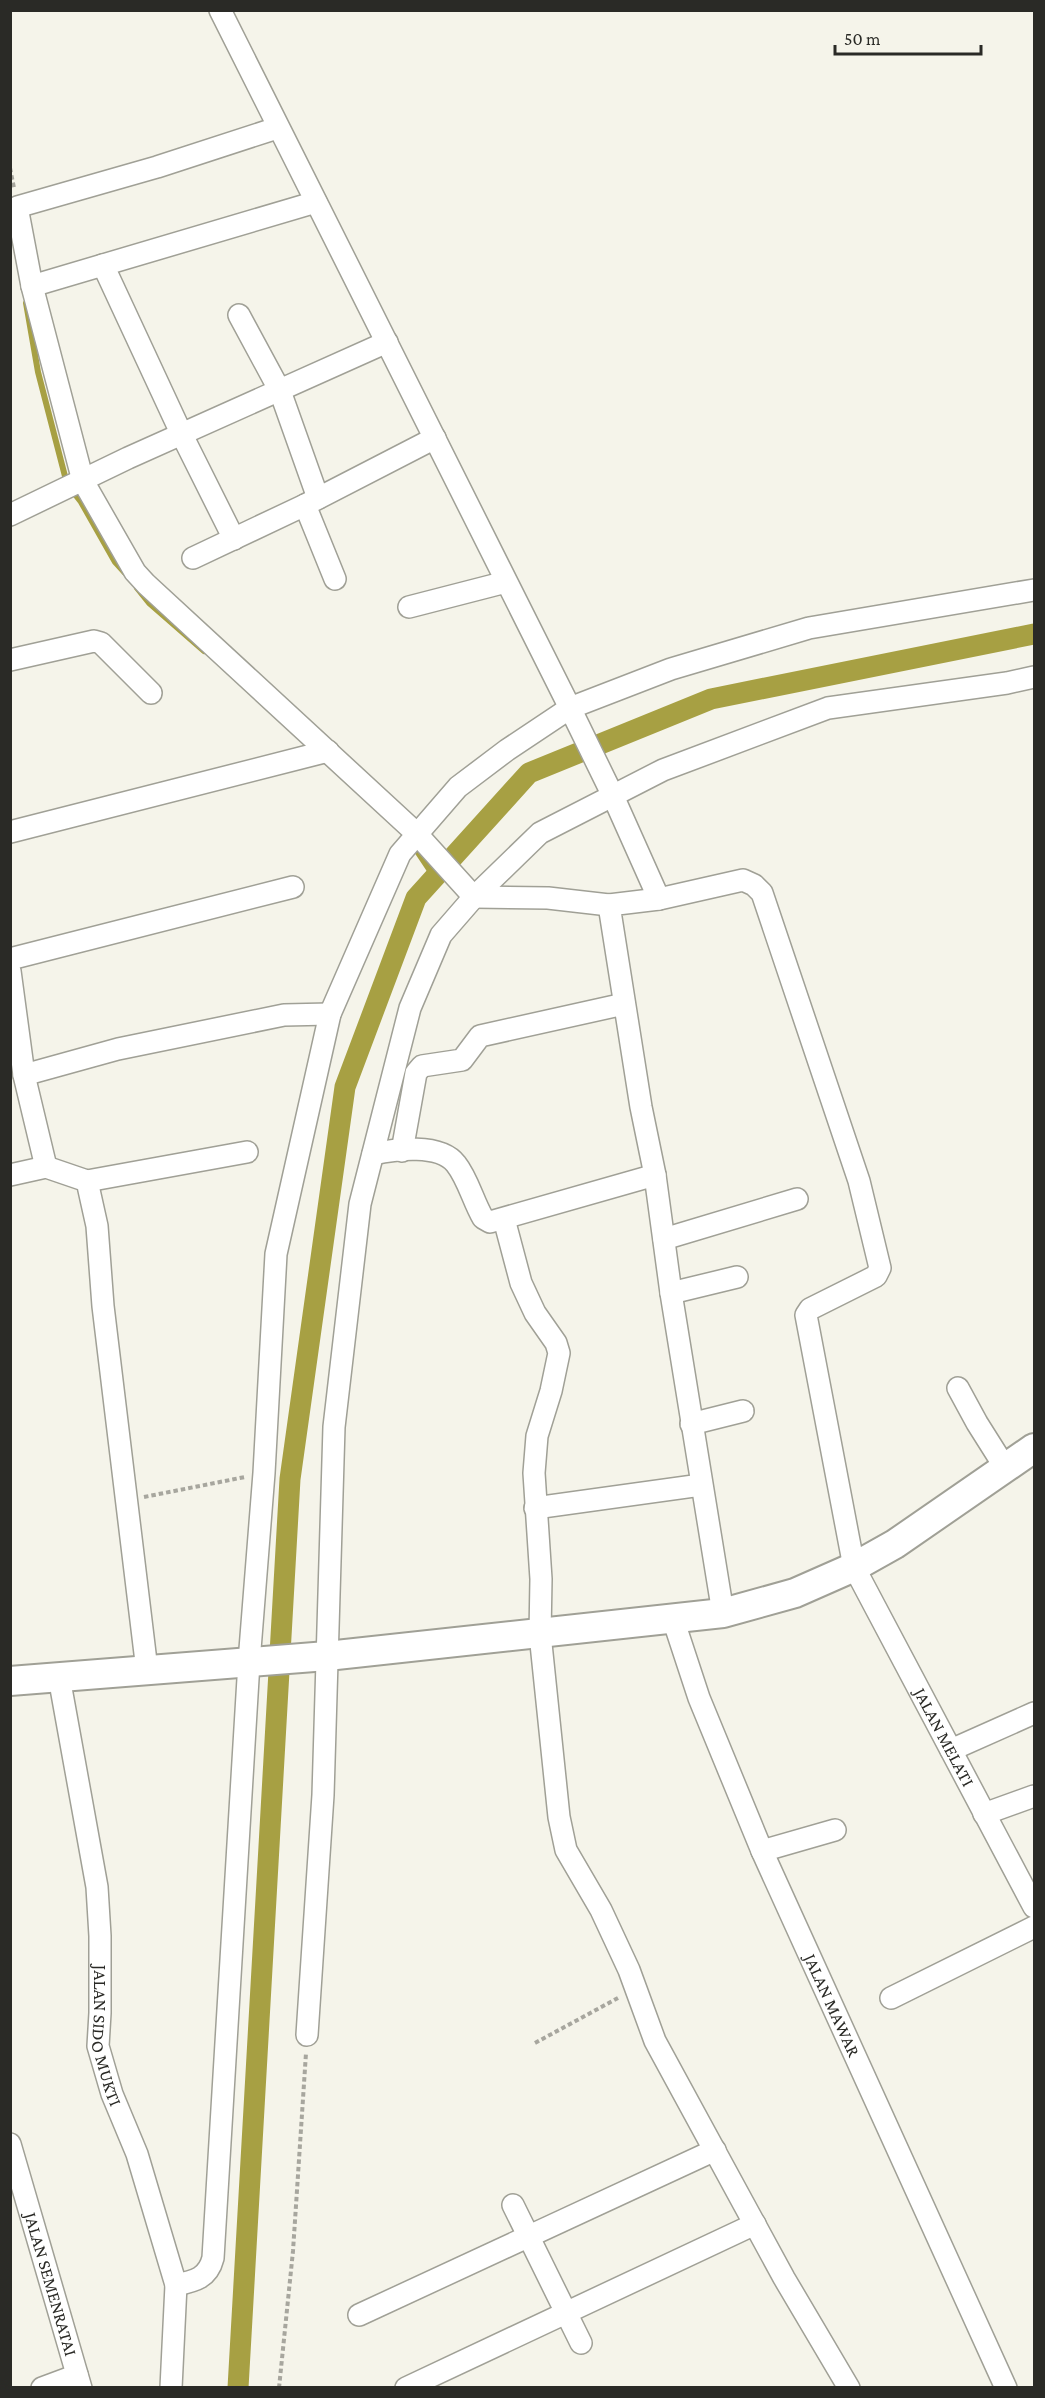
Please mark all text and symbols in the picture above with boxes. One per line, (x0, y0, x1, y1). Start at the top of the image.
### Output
scale bar (835, 18, 980, 56)
text: 50 m (844, 29, 881, 49)
street label: JALAN MELATI (909, 1683, 978, 1790)
street label: JALAN MAWAR (799, 1949, 865, 2061)
street label: JALAN SIDO MUKTI (87, 1963, 126, 2109)
street label: JALAN SEMENRATAI (20, 2208, 81, 2358)

